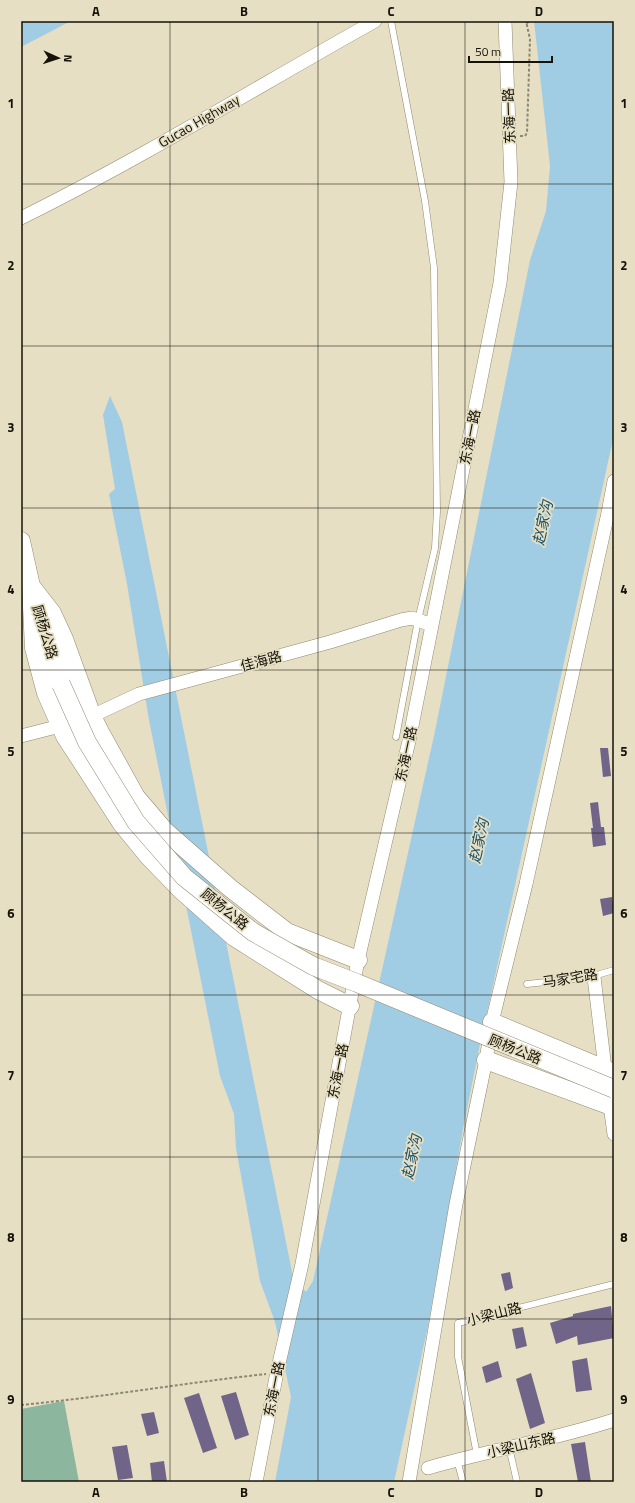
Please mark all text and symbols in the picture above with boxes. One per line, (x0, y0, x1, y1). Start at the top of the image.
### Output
text: A (92, 1, 100, 21)
text: B (240, 1, 248, 21)
text: C (387, 1, 395, 21)
text: D (535, 1, 543, 21)
north arrow (38, 38, 78, 78)
scale bar (469, 38, 552, 64)
text: 50 m (475, 42, 501, 61)
text: N (60, 54, 76, 63)
street label: 东海一路 (497, 88, 520, 144)
street label: Gucao Highway (154, 89, 244, 152)
text: 1 (7, 93, 15, 113)
text: 1 (620, 93, 628, 113)
text: 2 (7, 255, 15, 275)
text: 2 (620, 255, 628, 275)
street label: 东海一路 (454, 407, 485, 466)
text: 3 (7, 417, 15, 437)
text: 3 (620, 417, 628, 437)
water label: 赵家沟 (527, 497, 559, 547)
text: 4 (7, 579, 15, 599)
text: 4 (620, 579, 628, 599)
street label: 顾杨公路 (27, 602, 64, 662)
street label: 佳海路 (238, 645, 284, 676)
street label: 东海一路 (389, 724, 422, 783)
text: 5 (7, 741, 15, 761)
text: 5 (620, 741, 628, 761)
water label: 赵家沟 (463, 815, 495, 865)
street label: 顾杨公路 (197, 883, 254, 934)
text: 6 (7, 903, 15, 923)
text: 6 (620, 903, 628, 923)
street label: 马家宅路 (541, 963, 599, 992)
street label: 顾杨公路 (485, 1028, 545, 1069)
street label: 东海一路 (322, 1041, 353, 1100)
text: 7 (7, 1065, 15, 1085)
text: 7 (620, 1065, 628, 1085)
water label: 赵家沟 (396, 1131, 428, 1181)
text: 8 (7, 1227, 15, 1247)
text: 8 (620, 1227, 628, 1247)
street label: 小梁山路 (464, 1297, 524, 1330)
street label: 东海一路 (258, 1359, 289, 1418)
text: 9 (7, 1389, 15, 1409)
text: 9 (620, 1389, 628, 1409)
street label: 小梁山东路 (484, 1426, 557, 1463)
text: A (92, 1482, 100, 1502)
text: B (240, 1482, 248, 1502)
text: C (387, 1482, 395, 1502)
text: D (535, 1482, 543, 1502)

